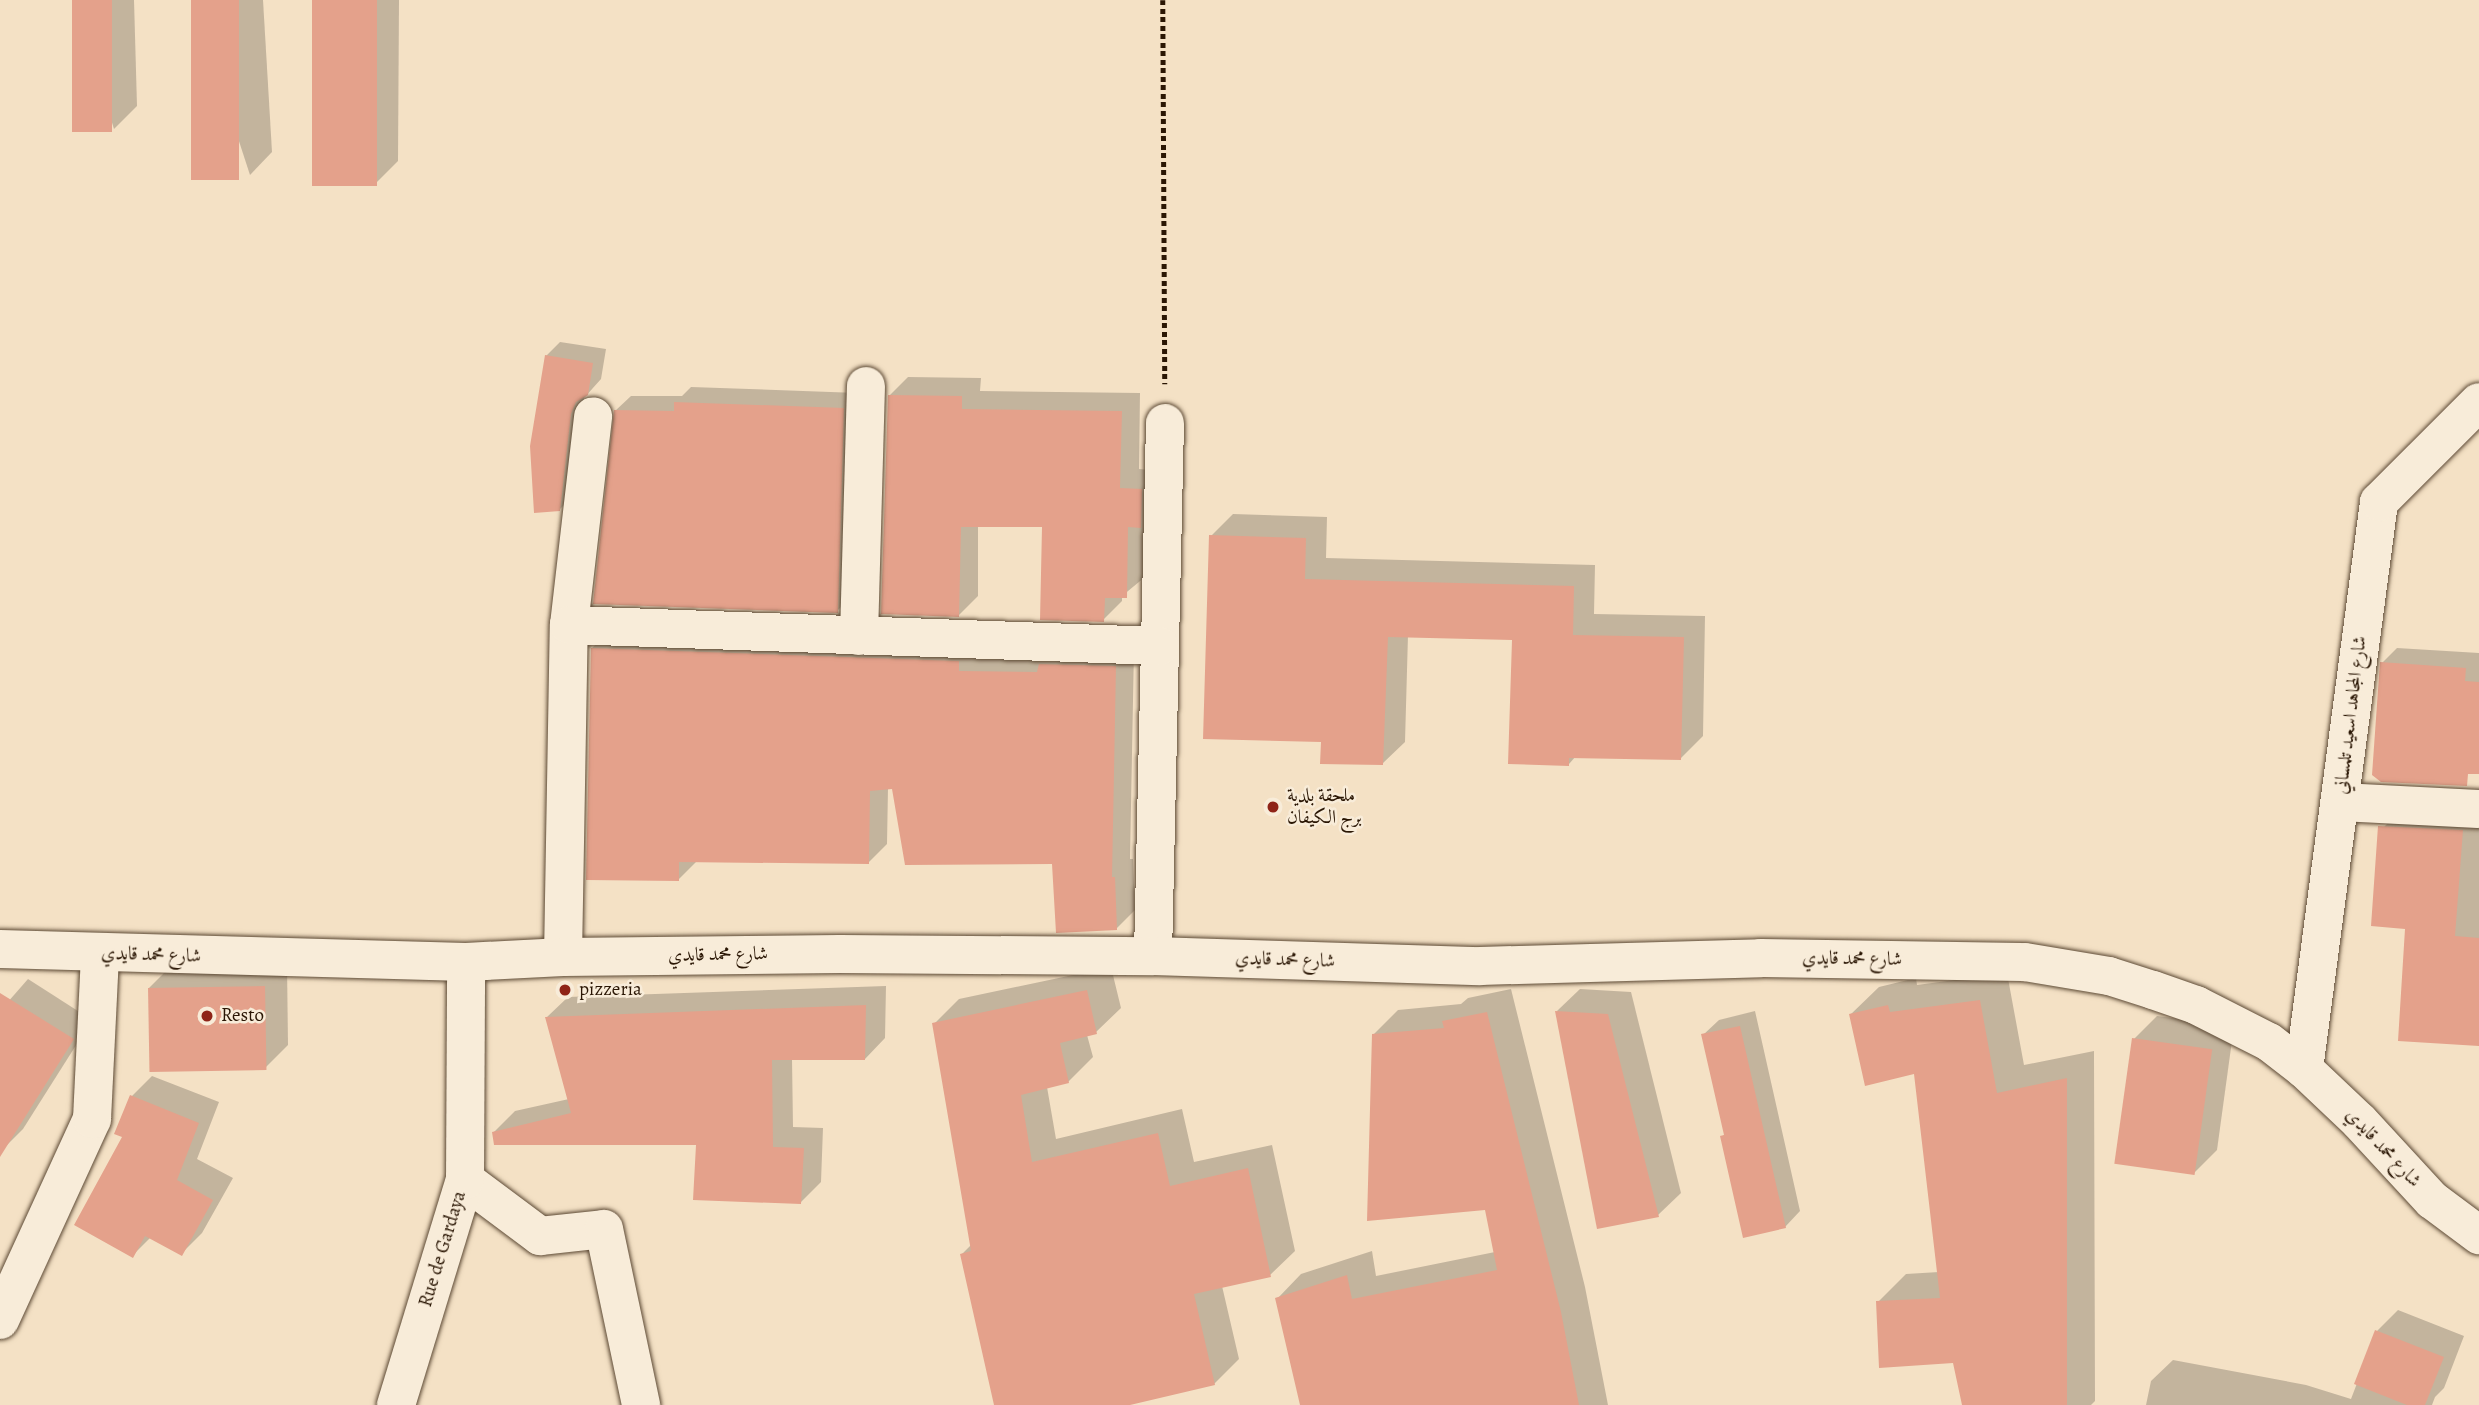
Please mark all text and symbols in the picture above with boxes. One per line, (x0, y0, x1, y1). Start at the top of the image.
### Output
street label: شارع المجاهد اسعيد تلمساني (2330, 635, 2372, 795)
place label: ملحقة بلدية برج الكيفان (1287, 785, 1362, 829)
marker: ملحقة بلدية برج الكيفان (1265, 799, 1281, 815)
street label: شارع محمد قايدي (101, 942, 201, 968)
street label: شارع محمد قايدي (668, 943, 768, 967)
street label: شارع محمد قايدي (1235, 947, 1335, 973)
street label: شارع محمد قايدي (1802, 947, 1902, 971)
place label: pizzeria (579, 979, 642, 1001)
marker: pizzeria (557, 982, 573, 998)
place label: Resto (221, 1005, 264, 1027)
marker: Resto (199, 1008, 215, 1024)
street label: شارع محمد قايدي (2341, 1104, 2425, 1192)
street label: Rue de Gardaya (415, 1188, 471, 1310)

